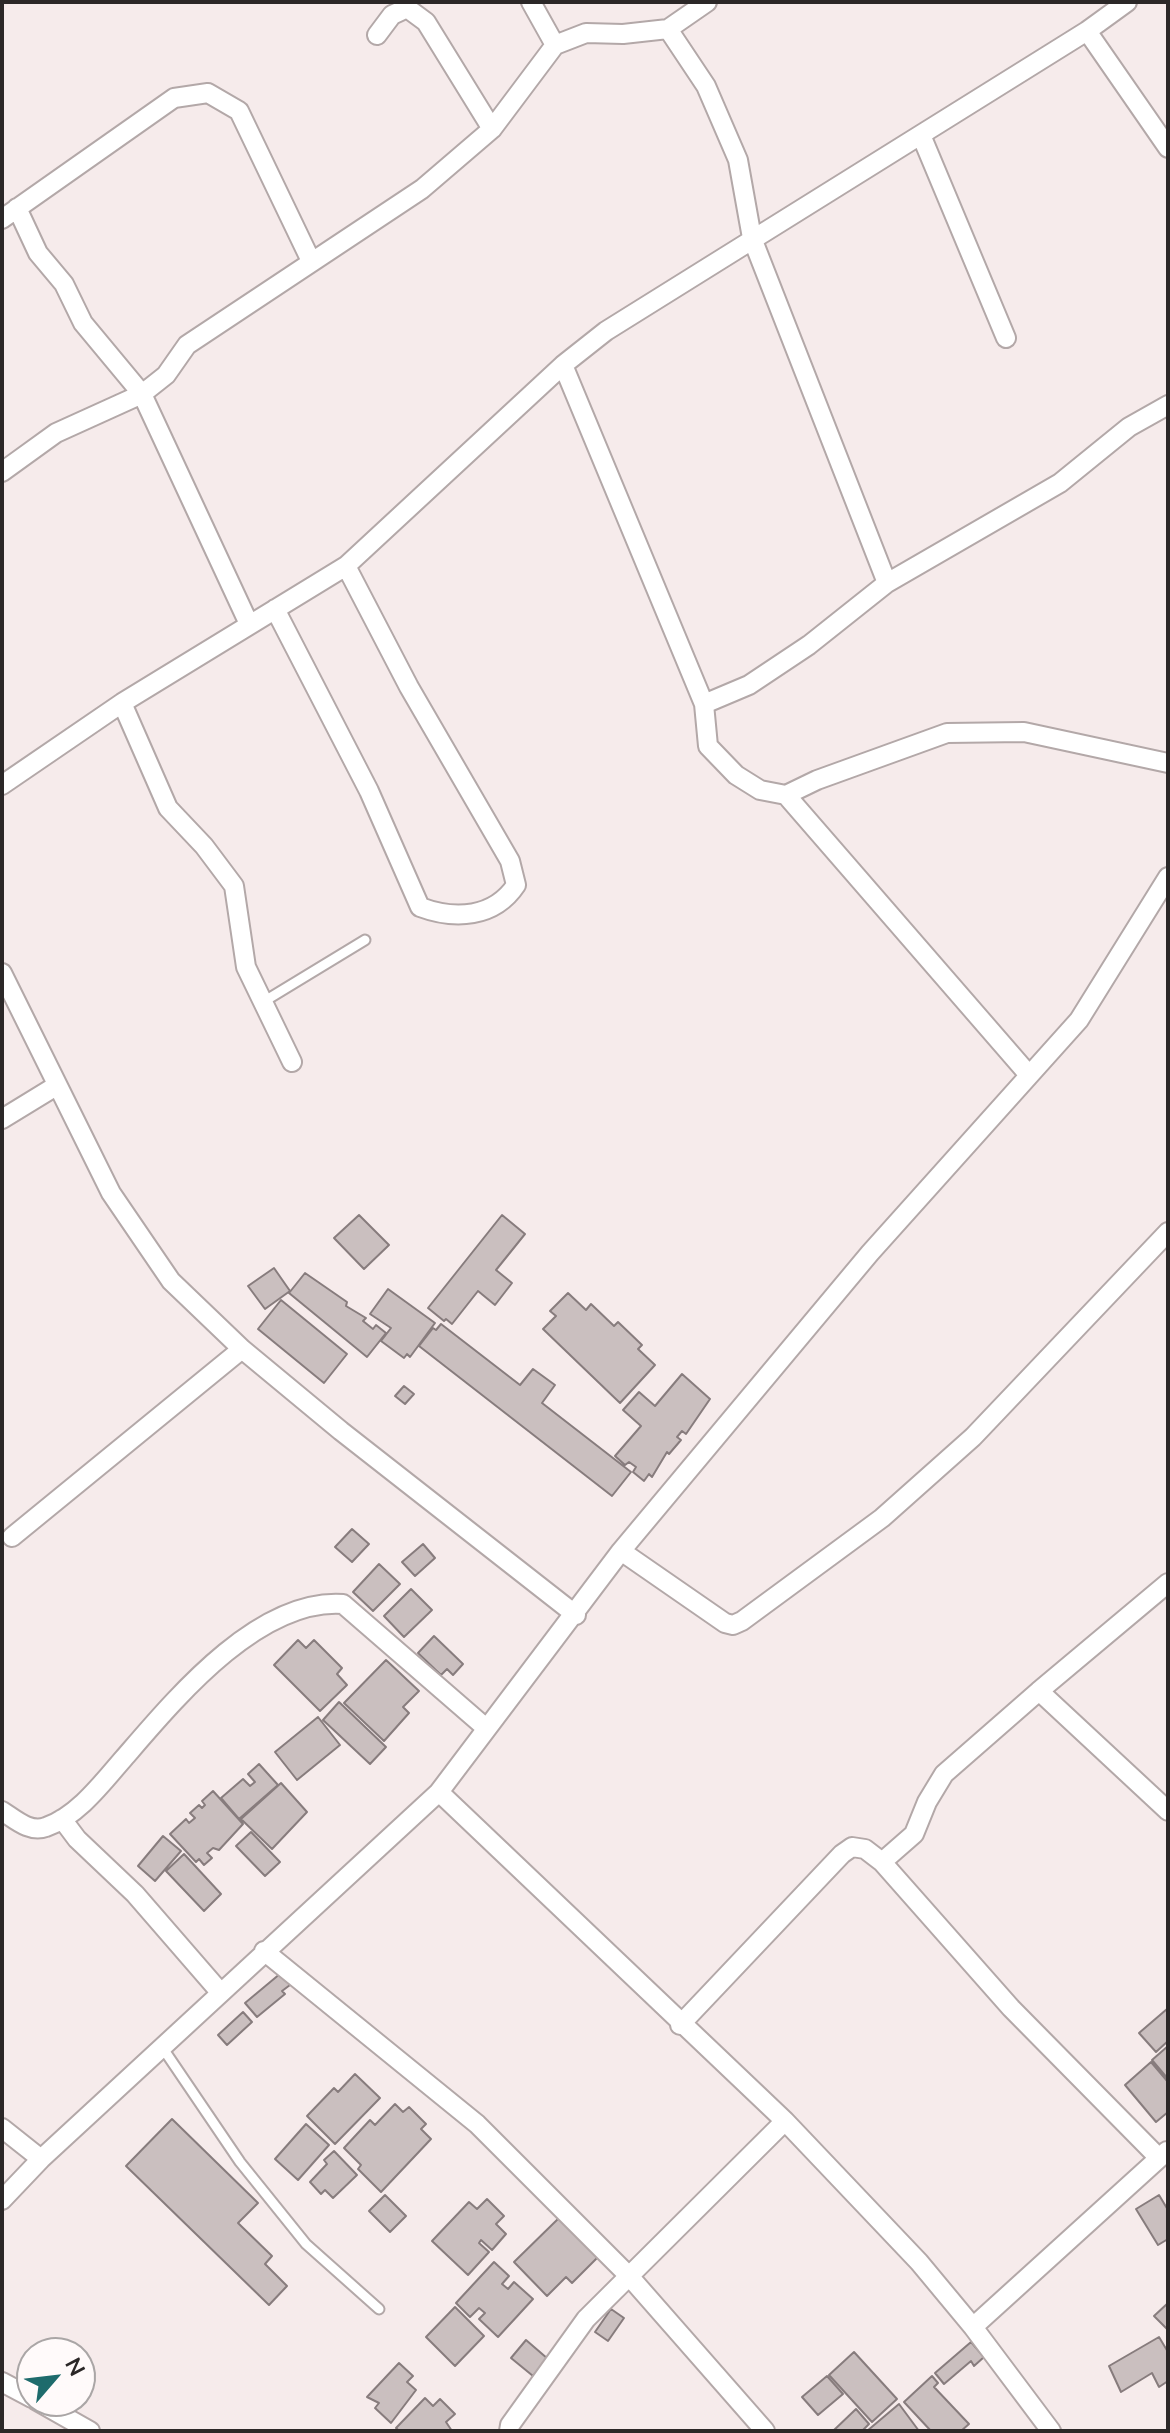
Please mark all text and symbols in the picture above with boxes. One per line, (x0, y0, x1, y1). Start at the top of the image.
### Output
north arrow (16, 2337, 96, 2417)
text: N (59, 2353, 92, 2381)

